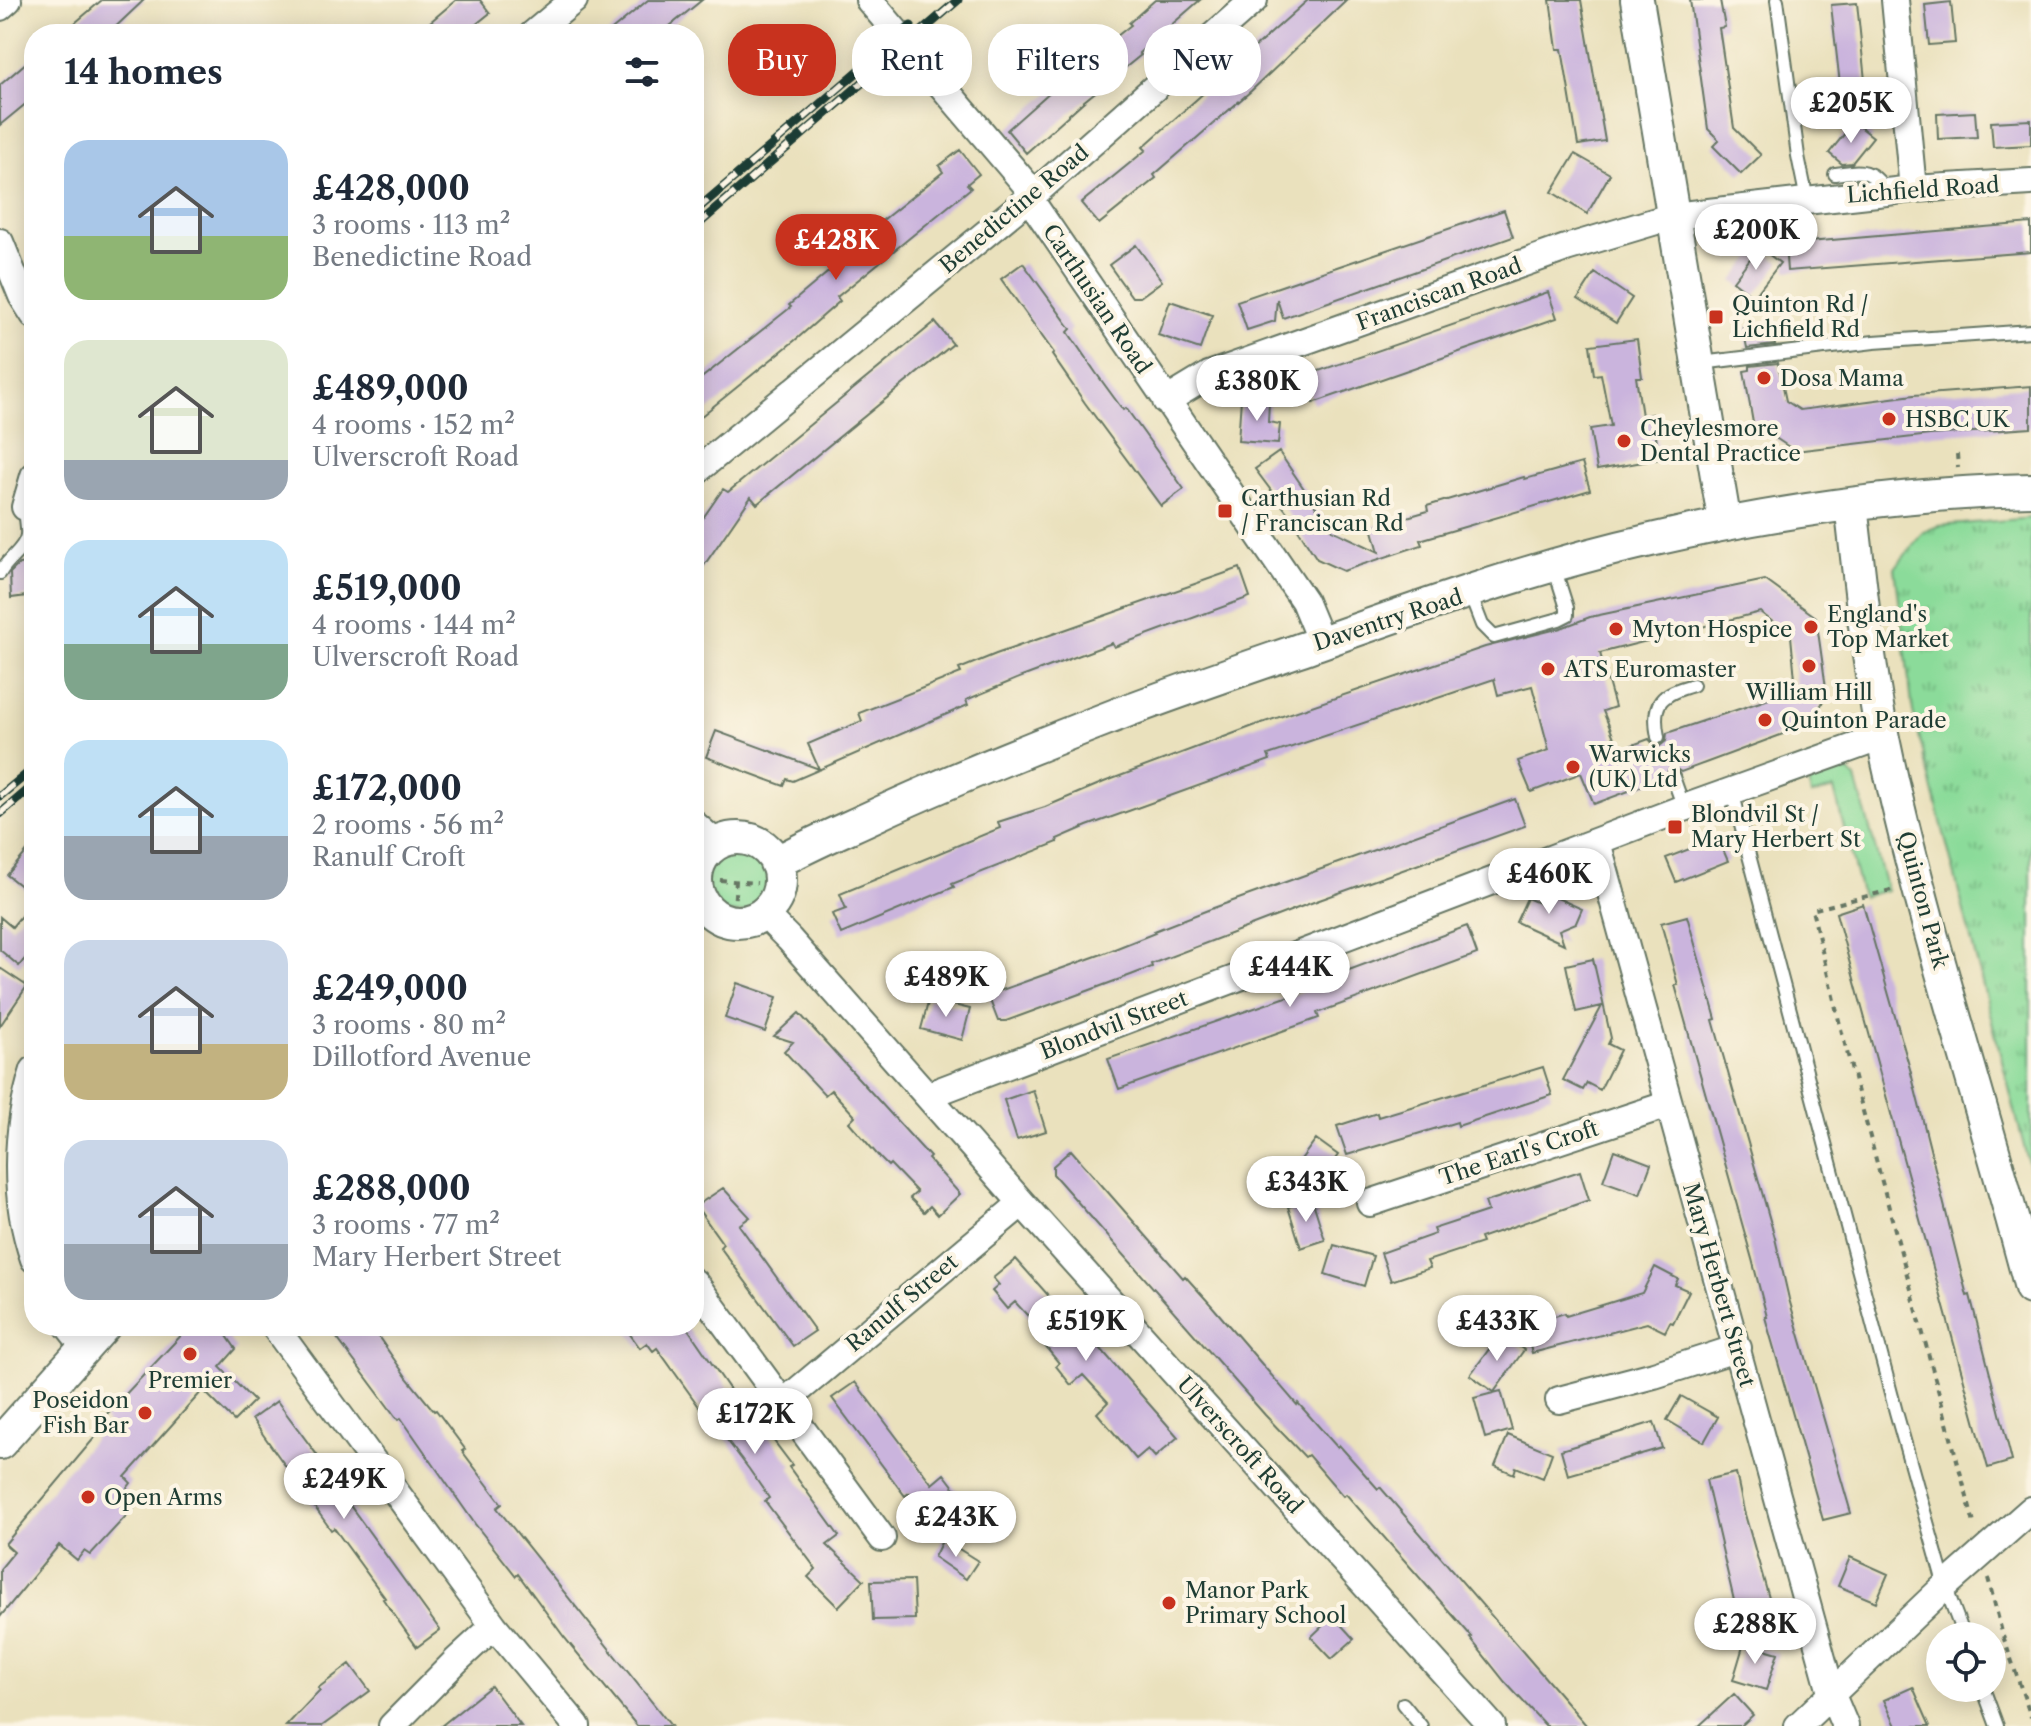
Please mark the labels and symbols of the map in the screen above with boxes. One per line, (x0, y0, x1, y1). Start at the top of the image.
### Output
pin: £205K (1795, 77, 1907, 145)
street label: Benedictine Road (934, 139, 1094, 279)
street label: Lichfield Road (1846, 171, 2000, 209)
pin: £200K (1700, 204, 1812, 272)
pin: £428K (780, 214, 892, 282)
street label: Carthusian Road (1037, 219, 1157, 379)
street label: Franciscan Road (1353, 252, 1525, 336)
place label: Quinton Rd / Lichfield Rd (1732, 291, 1869, 343)
marker: Quinton Rd / Lichfield Rd (1707, 308, 1725, 326)
pin: £380K (1201, 355, 1313, 423)
place label: Dosa Mama (1780, 365, 1904, 392)
marker: Dosa Mama (1755, 369, 1773, 387)
place label: HSBC UK (1905, 406, 2010, 433)
marker: HSBC UK (1880, 410, 1898, 428)
place label: Cheylesmore Dental Practice (1640, 415, 1801, 467)
marker: Cheylesmore Dental Practice (1615, 432, 1633, 450)
place label: Carthusian Rd / Franciscan Rd (1241, 485, 1404, 537)
marker: Carthusian Rd / Franciscan Rd (1216, 502, 1234, 520)
street label: Daventry Road (1310, 583, 1466, 657)
place label: England's Top Market (1827, 601, 1949, 653)
place label: Myton Hospice (1632, 616, 1792, 643)
marker: England's Top Market (1802, 618, 1820, 636)
marker: Myton Hospice (1607, 620, 1625, 638)
place label: ATS Euromaster (1563, 656, 1736, 683)
marker: William Hill (1800, 657, 1818, 675)
marker: ATS Euromaster (1539, 660, 1557, 678)
place label: William Hill (1744, 679, 1873, 706)
place label: Quinton Parade (1781, 707, 1947, 734)
marker: Quinton Parade (1756, 711, 1774, 729)
place label: Warwicks (UK) Ltd (1588, 741, 1691, 793)
marker: Warwicks (UK) Ltd (1564, 758, 1582, 776)
place label: Blondvil St / Mary Herbert St (1691, 801, 1861, 853)
marker: Blondvil St / Mary Herbert St (1666, 818, 1684, 836)
street label: Quinton Park (1892, 828, 1955, 973)
pin: £460K (1493, 848, 1605, 916)
pin: £444K (1234, 941, 1346, 1009)
pin: £489K (890, 951, 1002, 1019)
street label: Blondvil Street (1037, 984, 1192, 1065)
street label: The Earl's Croft (1436, 1114, 1603, 1191)
pin: £343K (1250, 1156, 1362, 1224)
street label: Mary Herbert Street (1677, 1180, 1761, 1390)
street label: Ranulf Street (841, 1248, 964, 1358)
pin: £519K (1030, 1295, 1142, 1363)
pin: £433K (1441, 1295, 1553, 1363)
marker: Premier (181, 1345, 199, 1363)
place label: Premier (148, 1367, 232, 1394)
street label: Ulverscroft Road (1171, 1371, 1309, 1519)
place label: Poseidon Fish Bar (32, 1387, 129, 1439)
pin: £172K (699, 1388, 811, 1456)
marker: Poseidon Fish Bar (136, 1404, 154, 1422)
pin: £249K (288, 1453, 400, 1521)
place label: Open Arms (104, 1484, 223, 1511)
marker: Open Arms (79, 1488, 97, 1506)
pin: £243K (900, 1491, 1012, 1559)
place label: Manor Park Primary School (1185, 1577, 1347, 1629)
marker: Manor Park Primary School (1160, 1594, 1178, 1612)
pin: £288K (1699, 1598, 1811, 1666)

